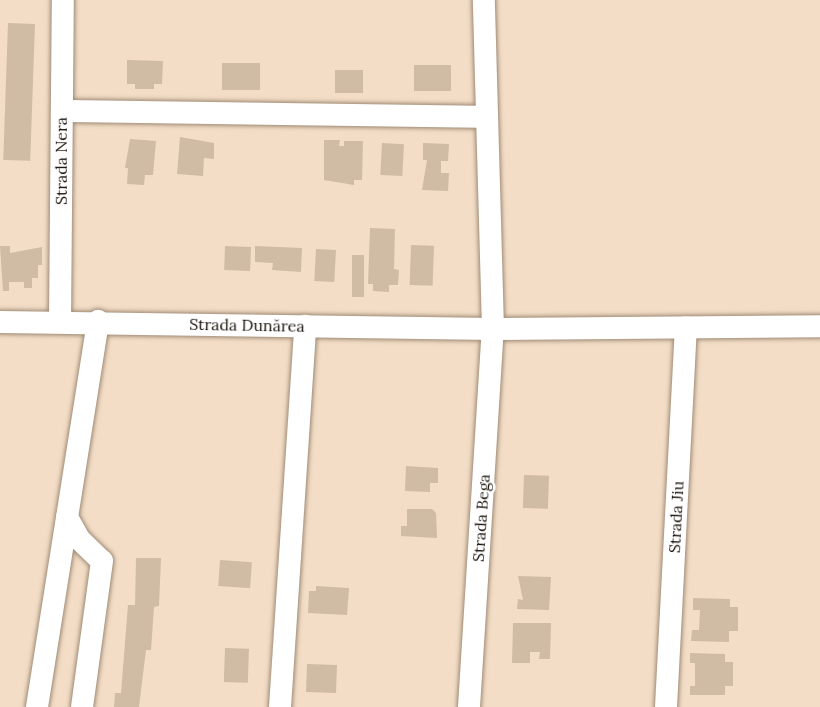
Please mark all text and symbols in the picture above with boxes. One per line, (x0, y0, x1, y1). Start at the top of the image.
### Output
street label: Strada Nera (51, 117, 71, 205)
street label: Strada Dunărea (189, 314, 305, 336)
street label: Strada Bega (468, 473, 494, 563)
street label: Strada Jiu (665, 480, 687, 554)

